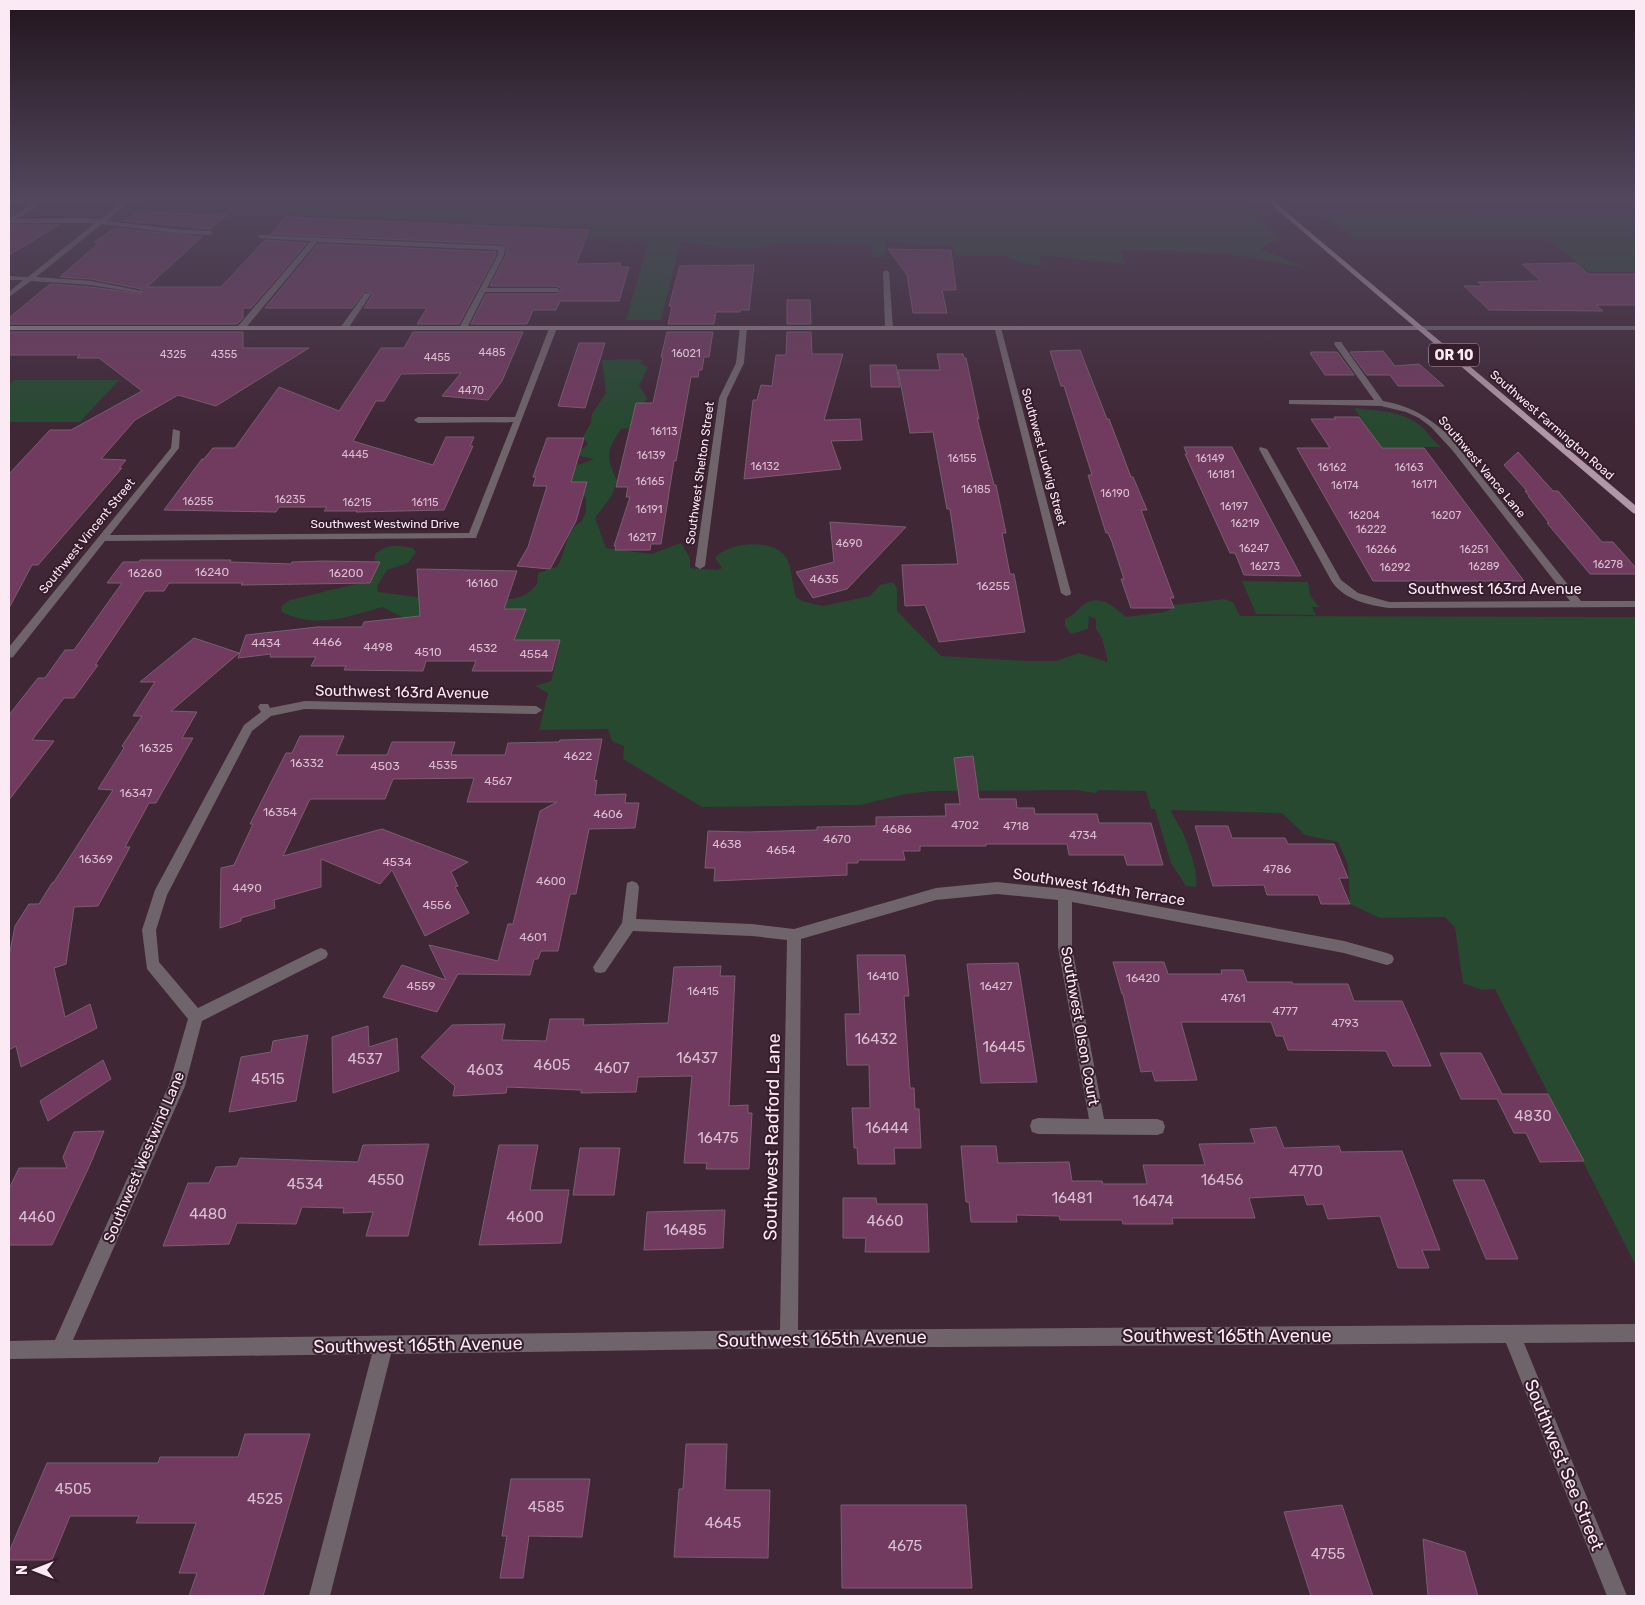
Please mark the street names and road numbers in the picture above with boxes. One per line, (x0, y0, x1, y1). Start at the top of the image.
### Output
road number: OR 10 (1429, 344, 1479, 366)
street label: Southwest Farmington Road (1487, 367, 1617, 483)
street label: Southwest Ludwig Street (1019, 387, 1069, 528)
street label: Southwest Shelton Street (683, 400, 717, 545)
street label: Southwest Vance Lane (1436, 414, 1529, 521)
street label: Southwest Vincent Street (36, 475, 138, 596)
street label: Southwest Westwind Drive (311, 517, 460, 531)
street label: Southwest 163rd Avenue (1408, 580, 1582, 598)
street label: Southwest 163rd Avenue (315, 681, 489, 703)
street label: Southwest 164th Terrace (1012, 864, 1186, 910)
street label: Southwest Olson Court (1057, 945, 1103, 1107)
street label: Southwest Radford Lane (759, 1033, 785, 1241)
street label: Southwest Westwind Lane (100, 1069, 188, 1245)
street label: Southwest 165th Avenue (1122, 1325, 1332, 1347)
street label: Southwest 165th Avenue (717, 1326, 927, 1352)
street label: Southwest 165th Avenue (313, 1332, 523, 1358)
street label: Southwest See Street (1520, 1376, 1608, 1554)

